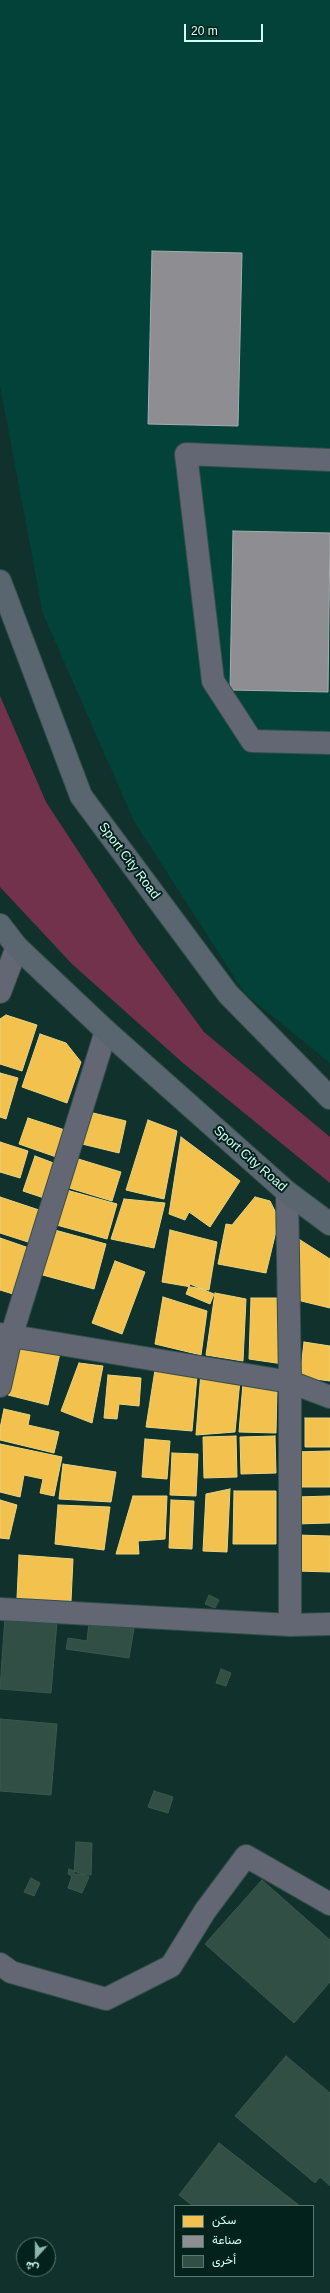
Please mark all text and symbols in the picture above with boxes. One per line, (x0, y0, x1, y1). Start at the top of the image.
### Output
scale bar (186, 16, 265, 42)
text: 20 m (191, 24, 218, 38)
street label: Sport City Road (95, 820, 163, 902)
street label: Sport City Road (210, 1123, 290, 1195)
legend (174, 2205, 314, 2277)
text: سكن (212, 2213, 236, 2227)
text: صناعة (212, 2233, 242, 2247)
north arrow (16, 2237, 56, 2277)
text: أخرى (212, 2253, 236, 2267)
text: ش (24, 2259, 40, 2275)

